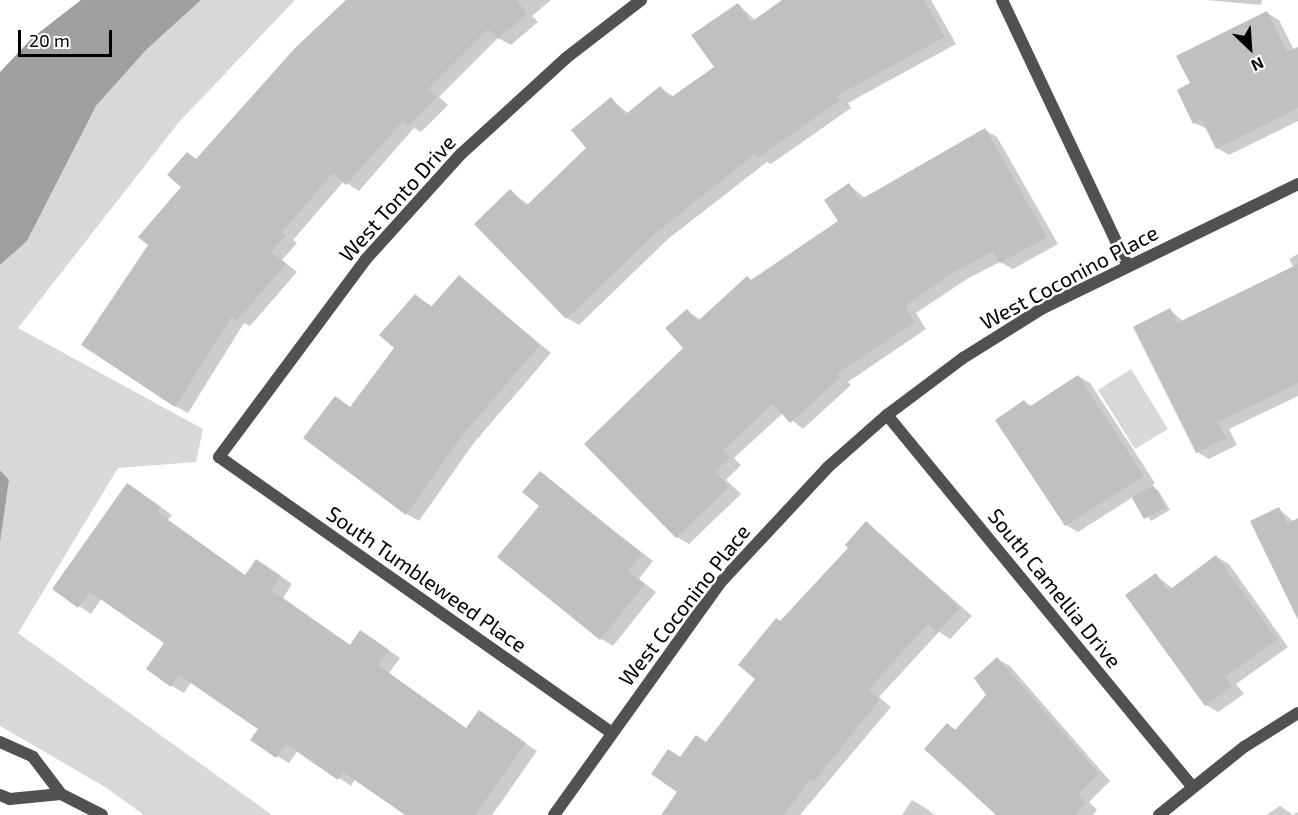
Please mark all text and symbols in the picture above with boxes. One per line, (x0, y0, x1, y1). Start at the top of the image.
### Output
scale bar (21, 18, 116, 56)
north arrow (1220, 18, 1280, 78)
text: 20 m (29, 29, 70, 51)
text: N (1249, 54, 1267, 76)
street label: West Tonto Drive (333, 129, 461, 267)
street label: West Coconino Place (976, 219, 1162, 335)
street label: South Tumbleweed Place (322, 500, 532, 658)
street label: South Camellia Drive (983, 503, 1127, 673)
street label: West Coconino Place (613, 519, 755, 691)

